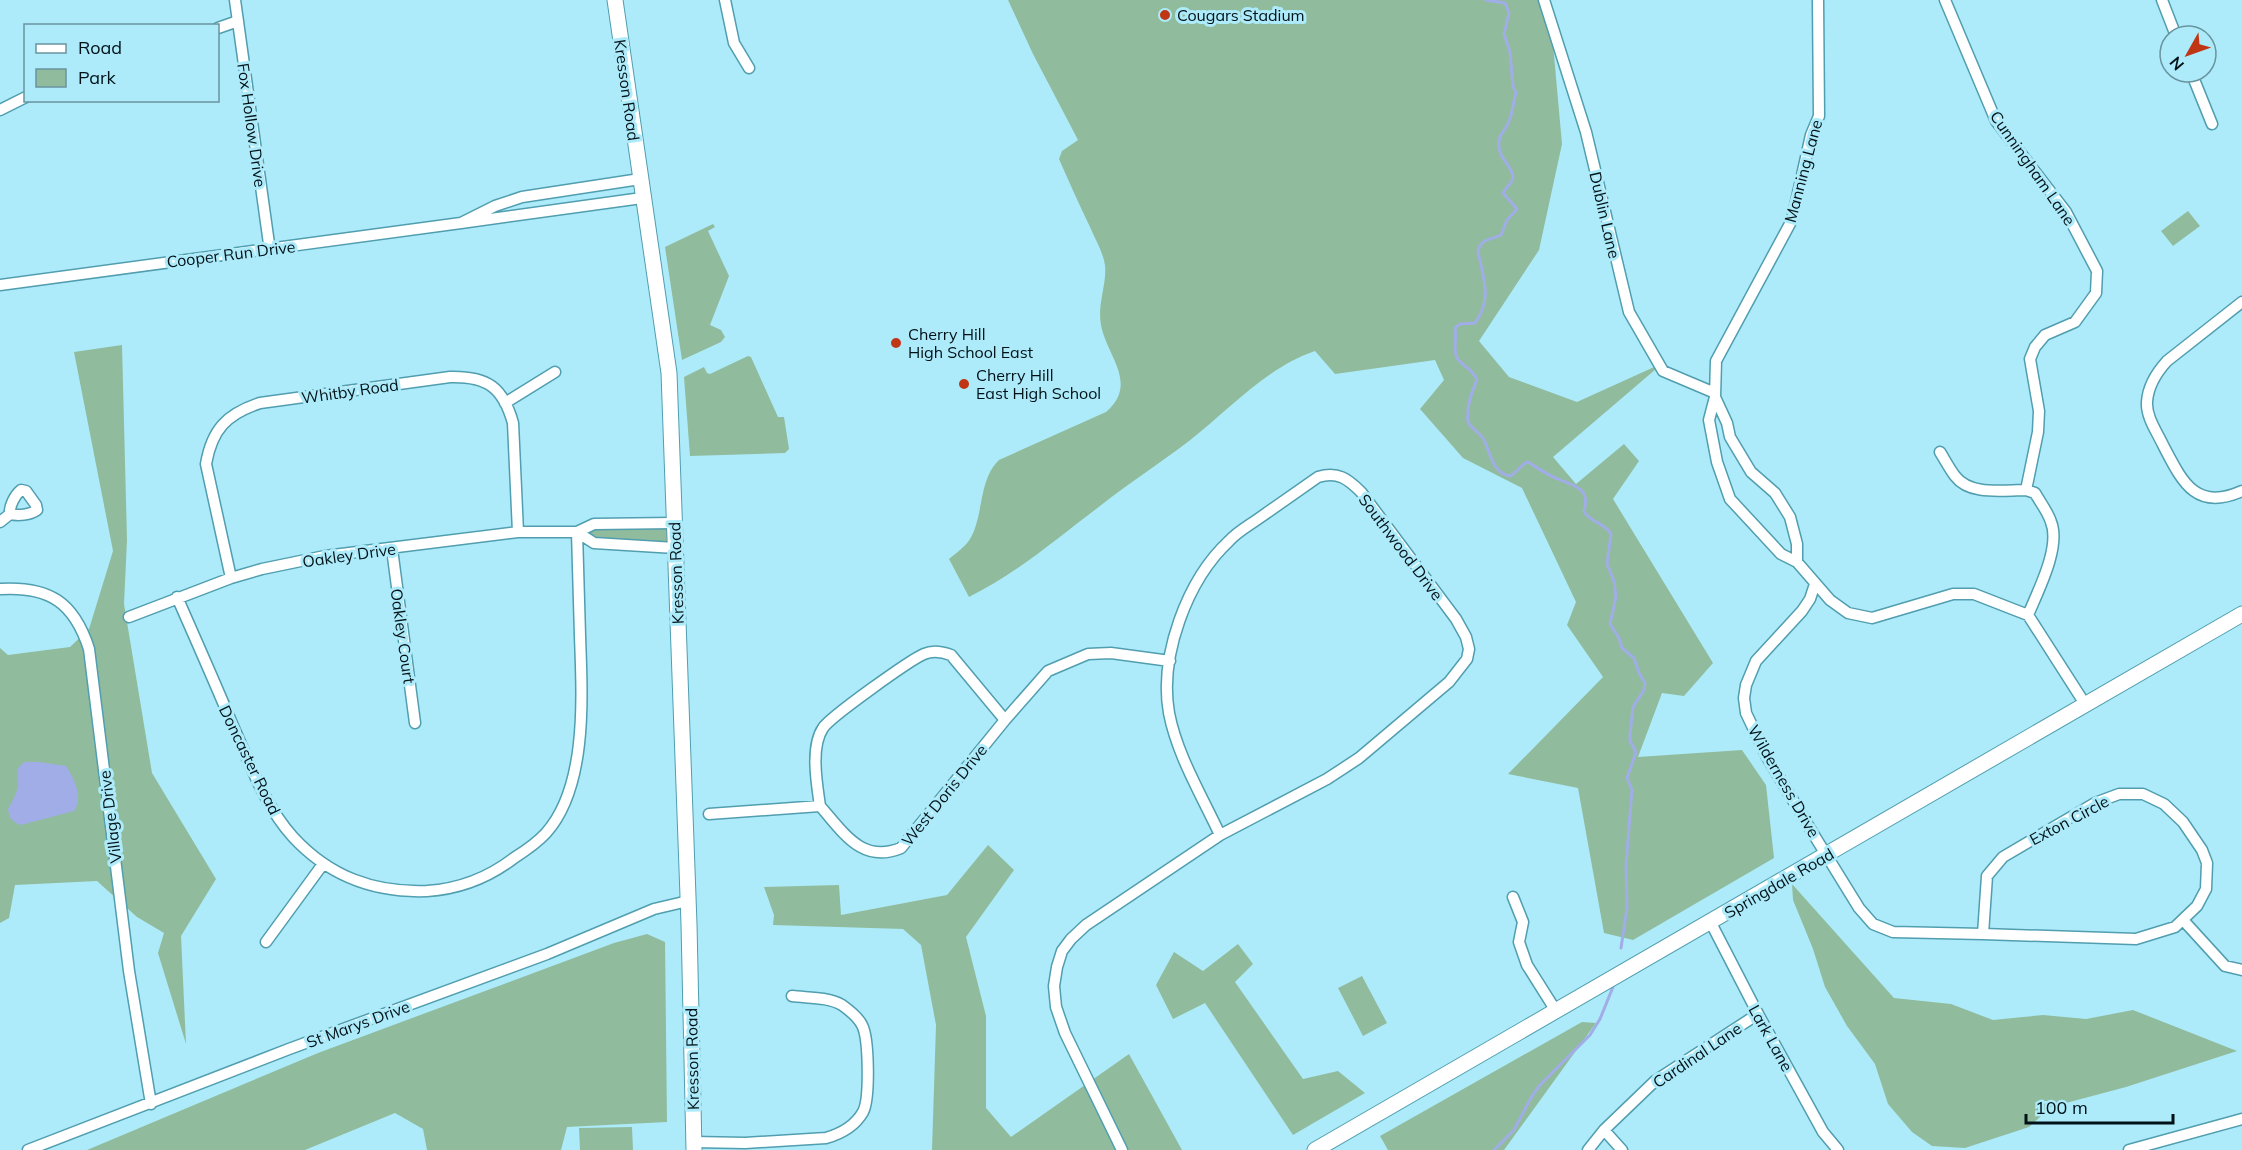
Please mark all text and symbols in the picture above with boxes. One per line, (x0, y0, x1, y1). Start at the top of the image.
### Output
place label: Cougars Stadium (1177, 5, 1305, 25)
marker: Cougars Stadium (1158, 8, 1172, 22)
legend (24, 24, 219, 102)
north arrow (2158, 24, 2218, 84)
text: Road (78, 36, 122, 59)
street label: Kresson Road (610, 38, 644, 142)
text: N (2165, 53, 2188, 75)
street label: Fox Hollow Drive (233, 62, 271, 188)
text: Park (78, 66, 117, 89)
street label: Cunningham Lane (1986, 107, 2080, 229)
street label: Manning Lane (1780, 117, 1826, 225)
street label: Dublin Lane (1585, 170, 1625, 260)
street label: Cooper Run Drive (166, 236, 296, 272)
place label: Cherry Hill High School East (908, 324, 1034, 362)
marker: Cherry Hill High School East (889, 336, 903, 350)
place label: Cherry Hill East High School (976, 365, 1101, 403)
street label: Whitby Road (300, 374, 400, 408)
marker: Cherry Hill East High School (957, 377, 971, 391)
street label: Southwood Drive (1355, 490, 1447, 604)
street label: Kresson Road (664, 522, 688, 624)
street label: Oakley Drive (301, 539, 397, 571)
street label: Oakley Court (386, 587, 420, 685)
street label: Doncaster Road (215, 702, 285, 818)
street label: Wilderness Drive (1744, 721, 1824, 841)
street label: West Doris Drive (897, 740, 991, 850)
street label: Village Drive (94, 769, 126, 865)
street label: Exton Circle (2026, 791, 2112, 849)
street label: Springdale Road (1721, 844, 1837, 922)
street label: St Marys Drive (304, 996, 412, 1052)
street label: Lark Lane (1745, 1001, 1797, 1075)
street label: Kresson Road (681, 1008, 703, 1110)
street label: Cardinal Lane (1649, 1018, 1745, 1092)
scale bar (2026, 1087, 2173, 1125)
text: 100 m (2035, 1096, 2088, 1119)

